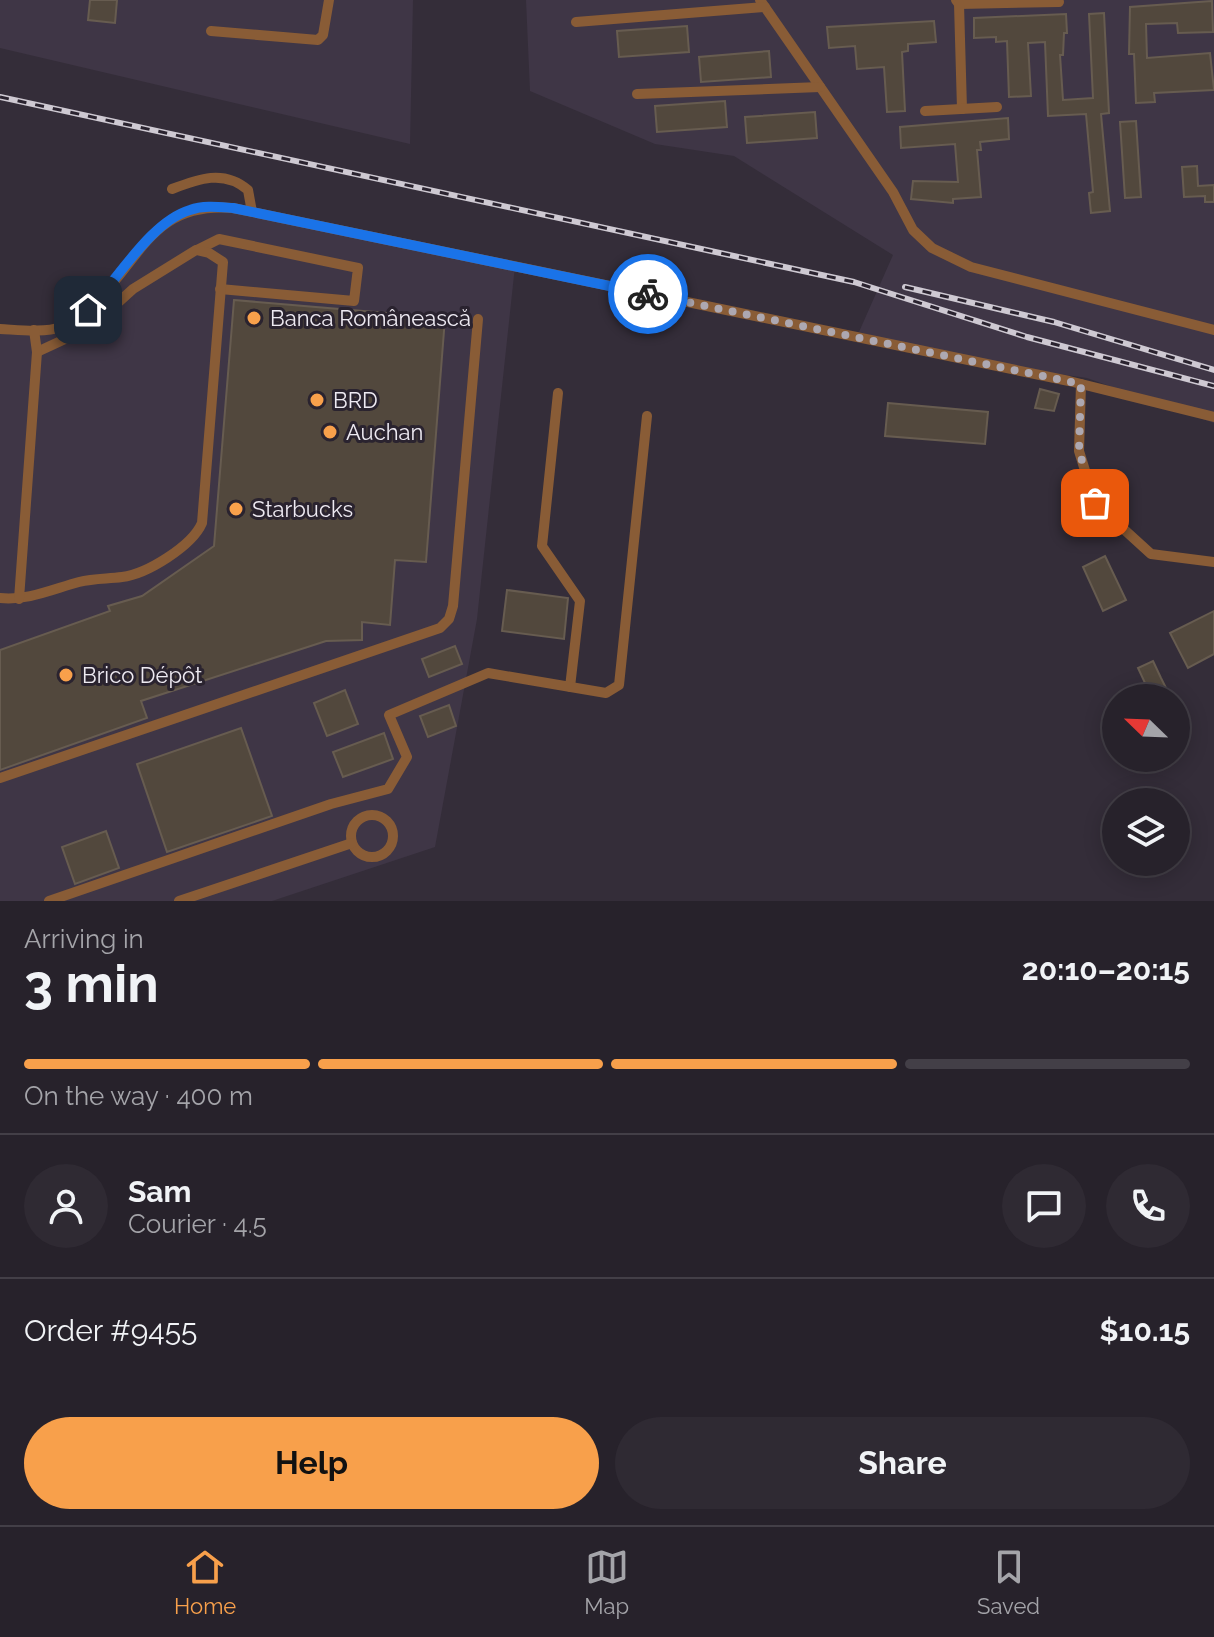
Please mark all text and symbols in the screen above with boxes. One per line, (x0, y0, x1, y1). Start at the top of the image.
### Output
courier (608, 254, 688, 334)
icon: bike (626, 272, 670, 316)
pin (54, 276, 122, 344)
icon: home (66, 288, 110, 332)
place label: Banca Românească (270, 305, 471, 331)
marker: Banca Românească (245, 309, 263, 327)
place label: BRD (333, 387, 378, 413)
marker: BRD (308, 391, 326, 409)
place label: Auchan (346, 419, 423, 445)
marker: Auchan (321, 423, 339, 441)
pin (1061, 469, 1129, 537)
icon: bag (1073, 481, 1117, 525)
place label: Starbucks (252, 496, 353, 522)
marker: Starbucks (227, 500, 245, 518)
place label: Brico Dépôt (82, 662, 203, 688)
marker: Brico Dépôt (57, 666, 75, 684)
north arrow (1102, 684, 1190, 772)
map controls (1102, 684, 1190, 876)
button: layers (1102, 788, 1190, 876)
text: Arriving in (24, 924, 144, 954)
text: 20:10–20:15 (1022, 952, 1190, 987)
text: 3 min (24, 953, 159, 1014)
text: On the way · 400 m (24, 1081, 253, 1111)
button: person (24, 1164, 108, 1248)
button: chat (1002, 1164, 1086, 1248)
button: phone (1106, 1164, 1190, 1248)
text: Sam (128, 1174, 191, 1209)
text: Courier · 4.5 (128, 1209, 267, 1239)
text: Order #9455 (24, 1313, 197, 1348)
text: $10.15 (1100, 1313, 1190, 1348)
button: Help (24, 1417, 599, 1509)
button: Share (615, 1417, 1190, 1509)
tab: Home (174, 1545, 236, 1619)
tab: Map (584, 1545, 629, 1619)
tab: Saved (977, 1545, 1040, 1619)

